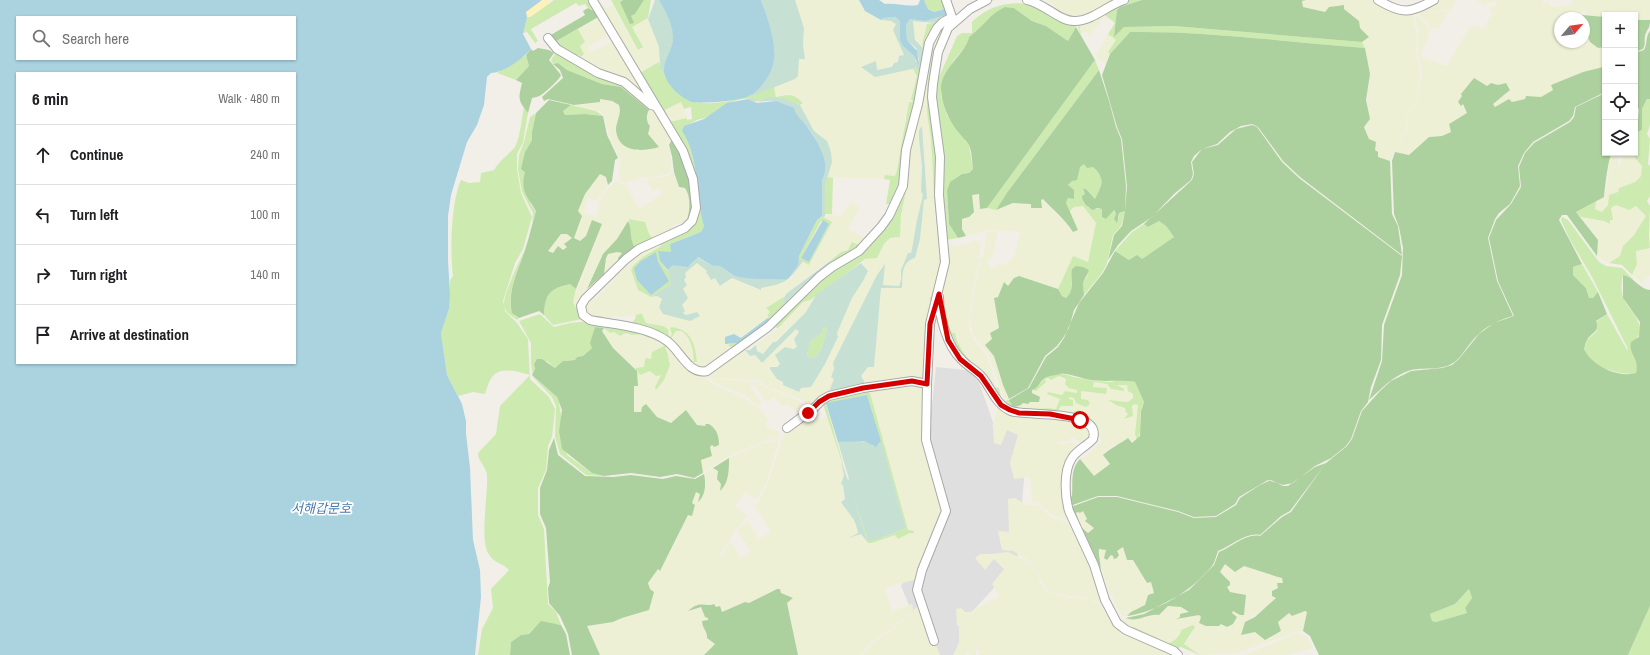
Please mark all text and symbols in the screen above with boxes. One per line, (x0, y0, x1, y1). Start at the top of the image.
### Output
north arrow (1554, 12, 1590, 48)
map controls (1602, 12, 1638, 156)
button: + (1602, 12, 1638, 48)
search box (16, 16, 296, 60)
icon: search (30, 27, 52, 49)
text: Search here (62, 28, 129, 49)
button: − (1602, 48, 1638, 84)
button: locate (1602, 84, 1638, 120)
text: 6 min (32, 87, 68, 110)
text: Walk · 480 m (218, 90, 280, 107)
button: layers (1602, 120, 1638, 156)
icon: ahead (32, 144, 54, 166)
text: Continue (70, 144, 123, 165)
text: 240 m (250, 146, 280, 163)
icon: left (32, 204, 54, 226)
text: Turn left (70, 204, 118, 225)
text: 100 m (250, 206, 280, 223)
icon: right (32, 264, 54, 286)
text: Turn right (70, 264, 127, 285)
text: 140 m (250, 266, 280, 283)
icon: arrive (32, 324, 54, 346)
text: Arrive at destination (70, 324, 189, 345)
route end (799, 404, 817, 422)
route start (1071, 411, 1089, 429)
water label: 서해갑문호 (291, 500, 352, 517)

